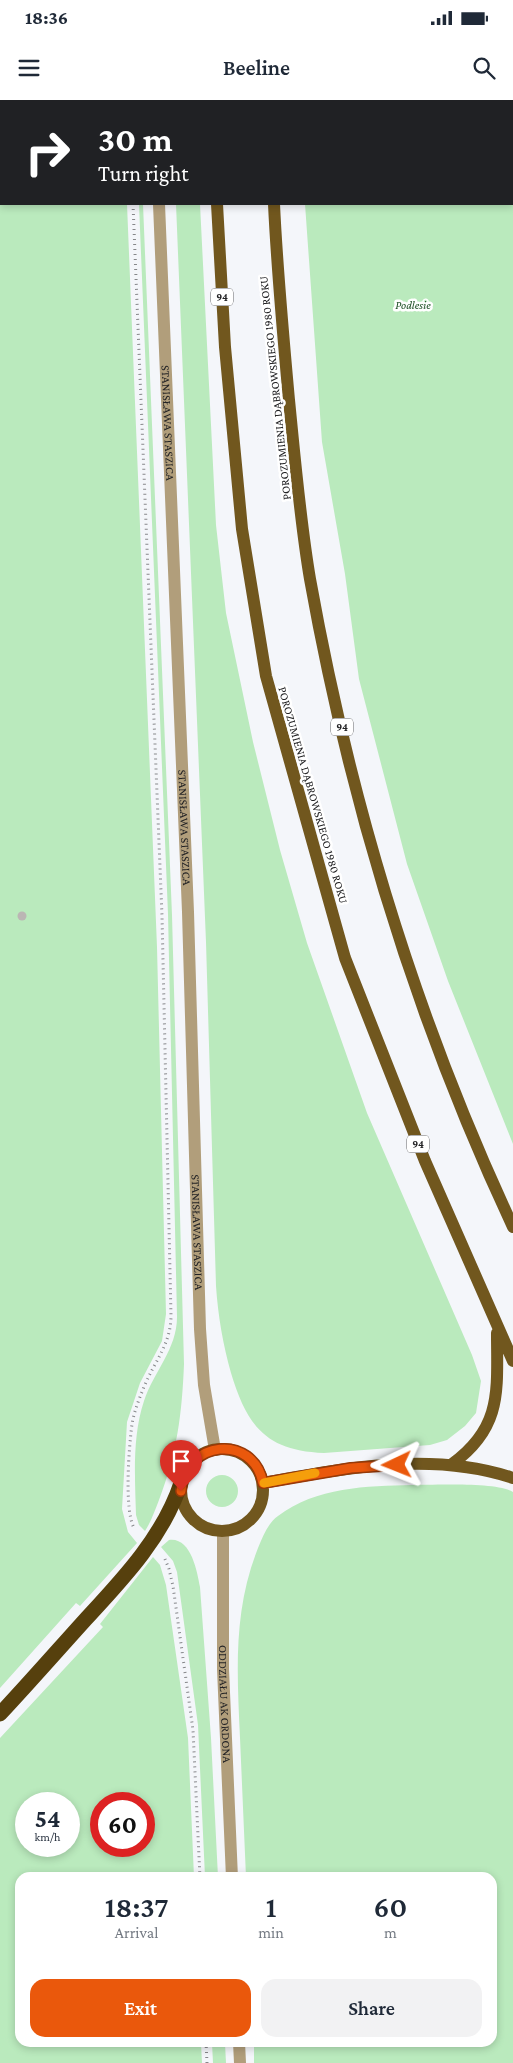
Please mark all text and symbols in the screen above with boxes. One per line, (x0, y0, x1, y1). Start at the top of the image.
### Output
text: 18:36 (25, 7, 68, 28)
icon: menu (15, 54, 43, 82)
icon: search (470, 54, 498, 82)
text: Beeline (223, 55, 290, 80)
icon: right (15, 120, 80, 185)
text: 30 m (98, 120, 173, 159)
text: Turn right (98, 161, 189, 186)
street label: POROZUMIENIA DĄBROWSKIEGO 1980 ROKU (256, 275, 294, 501)
road number: 94 (211, 288, 233, 306)
park label: Podlesie (395, 298, 431, 312)
street label: STANISŁAWA STASZICA (159, 365, 177, 481)
street label: POROZUMIENIA DĄBROWSKIEGO 1980 ROKU (275, 685, 351, 905)
road number: 94 (331, 718, 353, 736)
street label: STANISŁAWA STASZICA (175, 769, 194, 886)
road number: 94 (407, 1136, 429, 1152)
street label: STANISŁAWA STASZICA (189, 1174, 206, 1290)
position arrow (370, 1438, 422, 1490)
pin (160, 1440, 202, 1491)
icon: arrive (167, 1447, 195, 1475)
street label: ODDZIAŁU AK ORDONA (216, 1645, 234, 1763)
speed limit sign: 60 (90, 1792, 155, 1857)
text: 54 (35, 1805, 60, 1832)
text: km/h (35, 1830, 60, 1844)
text: 18:37 (105, 1890, 169, 1923)
text: 1 (266, 1890, 276, 1923)
text: 60 (374, 1890, 407, 1923)
text: Arrival (115, 1924, 158, 1941)
text: min (258, 1924, 284, 1941)
text: m (384, 1924, 397, 1941)
button: Exit (30, 1979, 251, 2037)
button: Share (261, 1979, 482, 2037)

